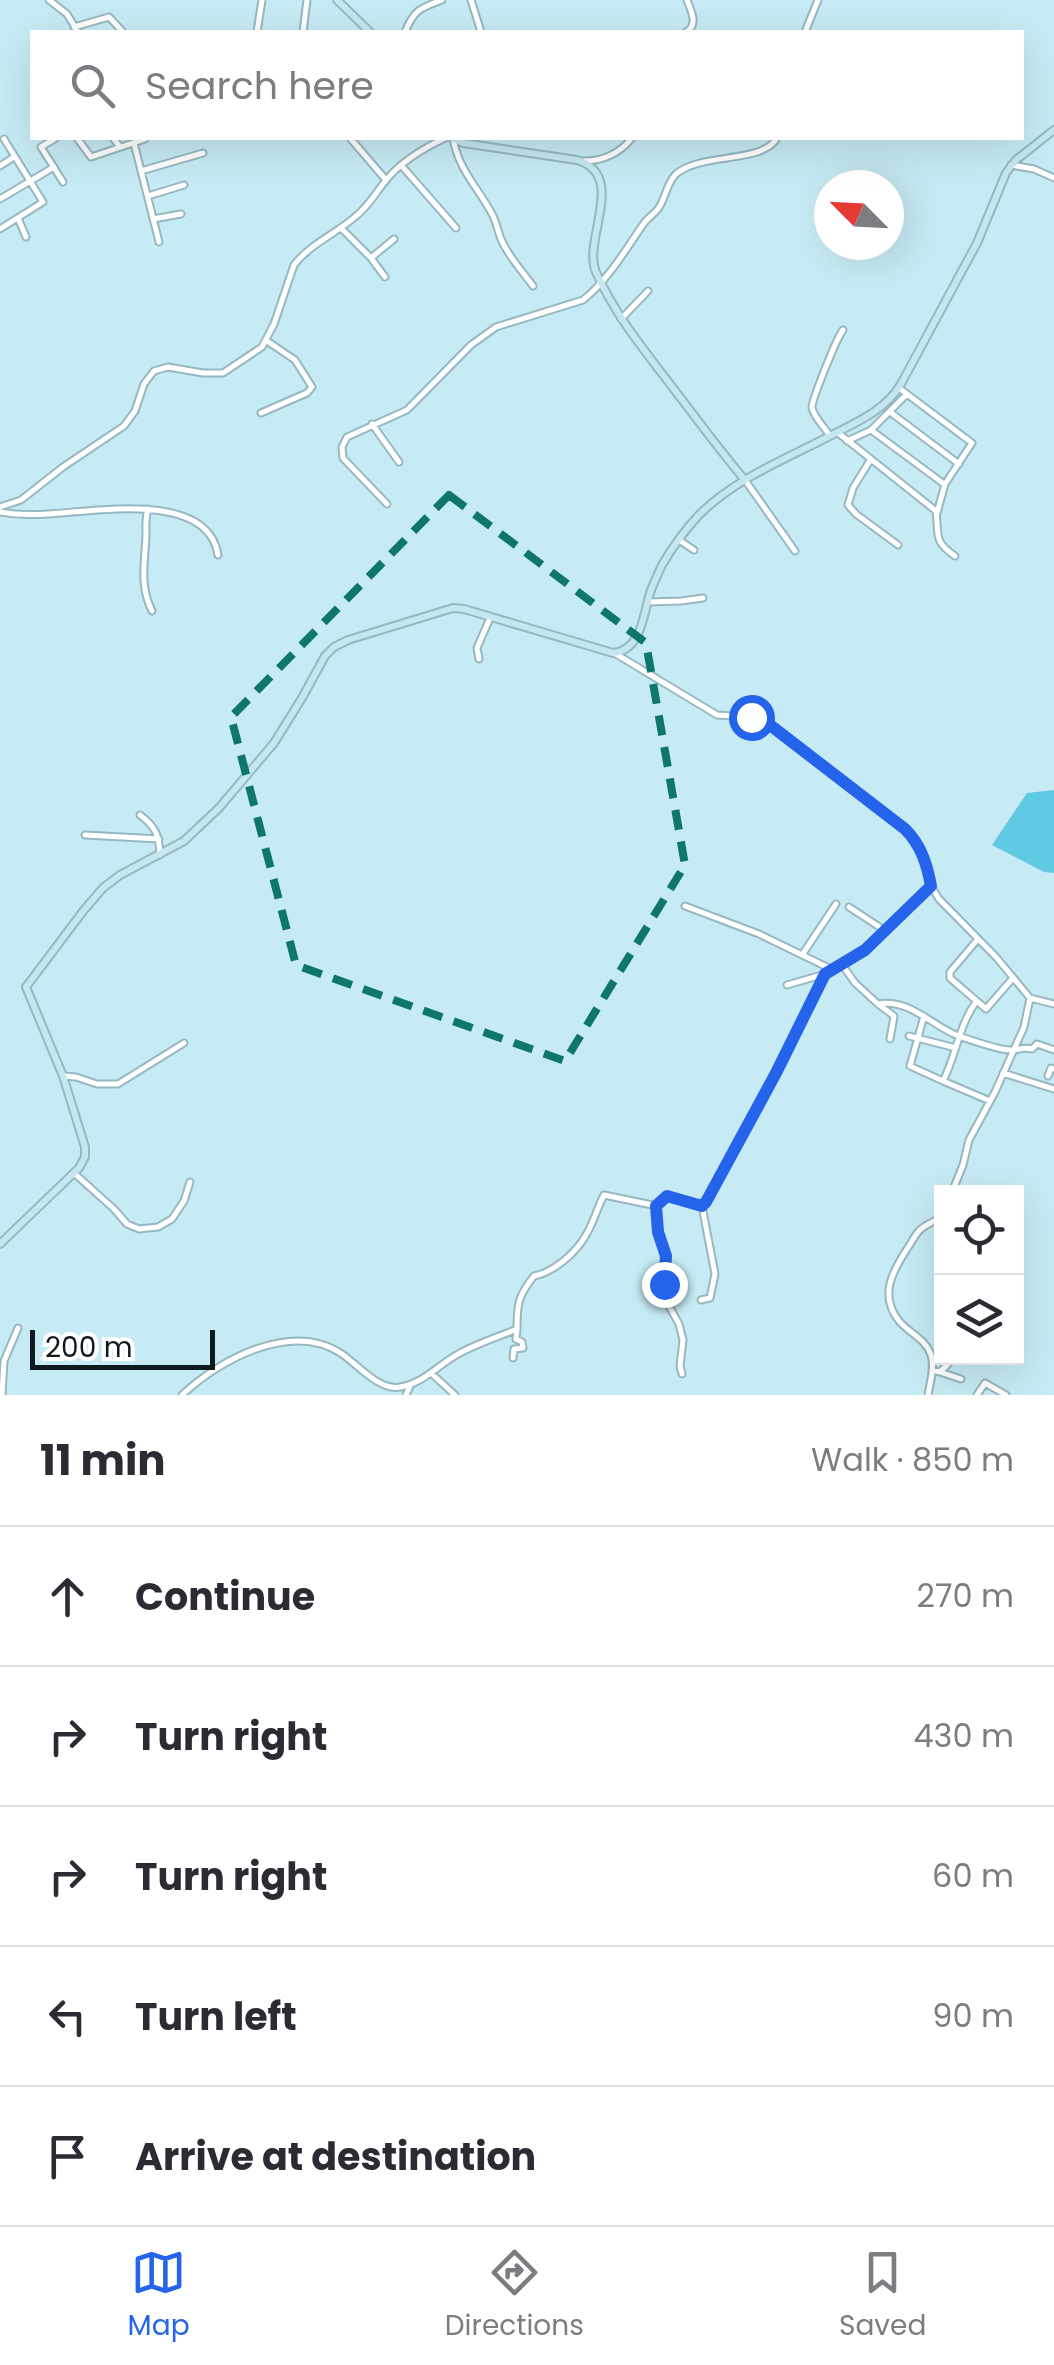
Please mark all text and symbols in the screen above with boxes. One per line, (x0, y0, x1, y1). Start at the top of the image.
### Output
search box (30, 30, 1024, 140)
icon: search (65, 58, 120, 113)
text: Search here (145, 59, 374, 112)
north arrow (814, 170, 904, 260)
route start (729, 695, 775, 741)
map controls (934, 1185, 1024, 1365)
button: locate (934, 1185, 1024, 1275)
route end (642, 1262, 688, 1308)
button: layers (934, 1275, 1024, 1365)
scale bar (30, 1325, 215, 1370)
text: 200 m (45, 1328, 133, 1367)
text: 11 min (40, 1431, 166, 1490)
text: Walk · 850 m (811, 1437, 1014, 1482)
icon: ahead (40, 1569, 95, 1624)
text: Continue (135, 1570, 315, 1623)
text: 270 m (917, 1573, 1014, 1618)
icon: right (40, 1709, 95, 1764)
text: Turn right (135, 1710, 327, 1763)
text: 430 m (913, 1713, 1014, 1758)
icon: right (40, 1849, 95, 1904)
text: Turn right (135, 1850, 327, 1903)
text: 60 m (932, 1853, 1014, 1898)
icon: left (40, 1989, 95, 2044)
text: Turn left (135, 1990, 297, 2043)
text: 90 m (932, 1993, 1014, 2038)
icon: arrive (40, 2129, 95, 2184)
text: Arrive at destination (135, 2130, 536, 2183)
tab: Map (128, 2245, 190, 2347)
tab: Directions (445, 2245, 584, 2347)
tab: Saved (839, 2245, 926, 2347)

